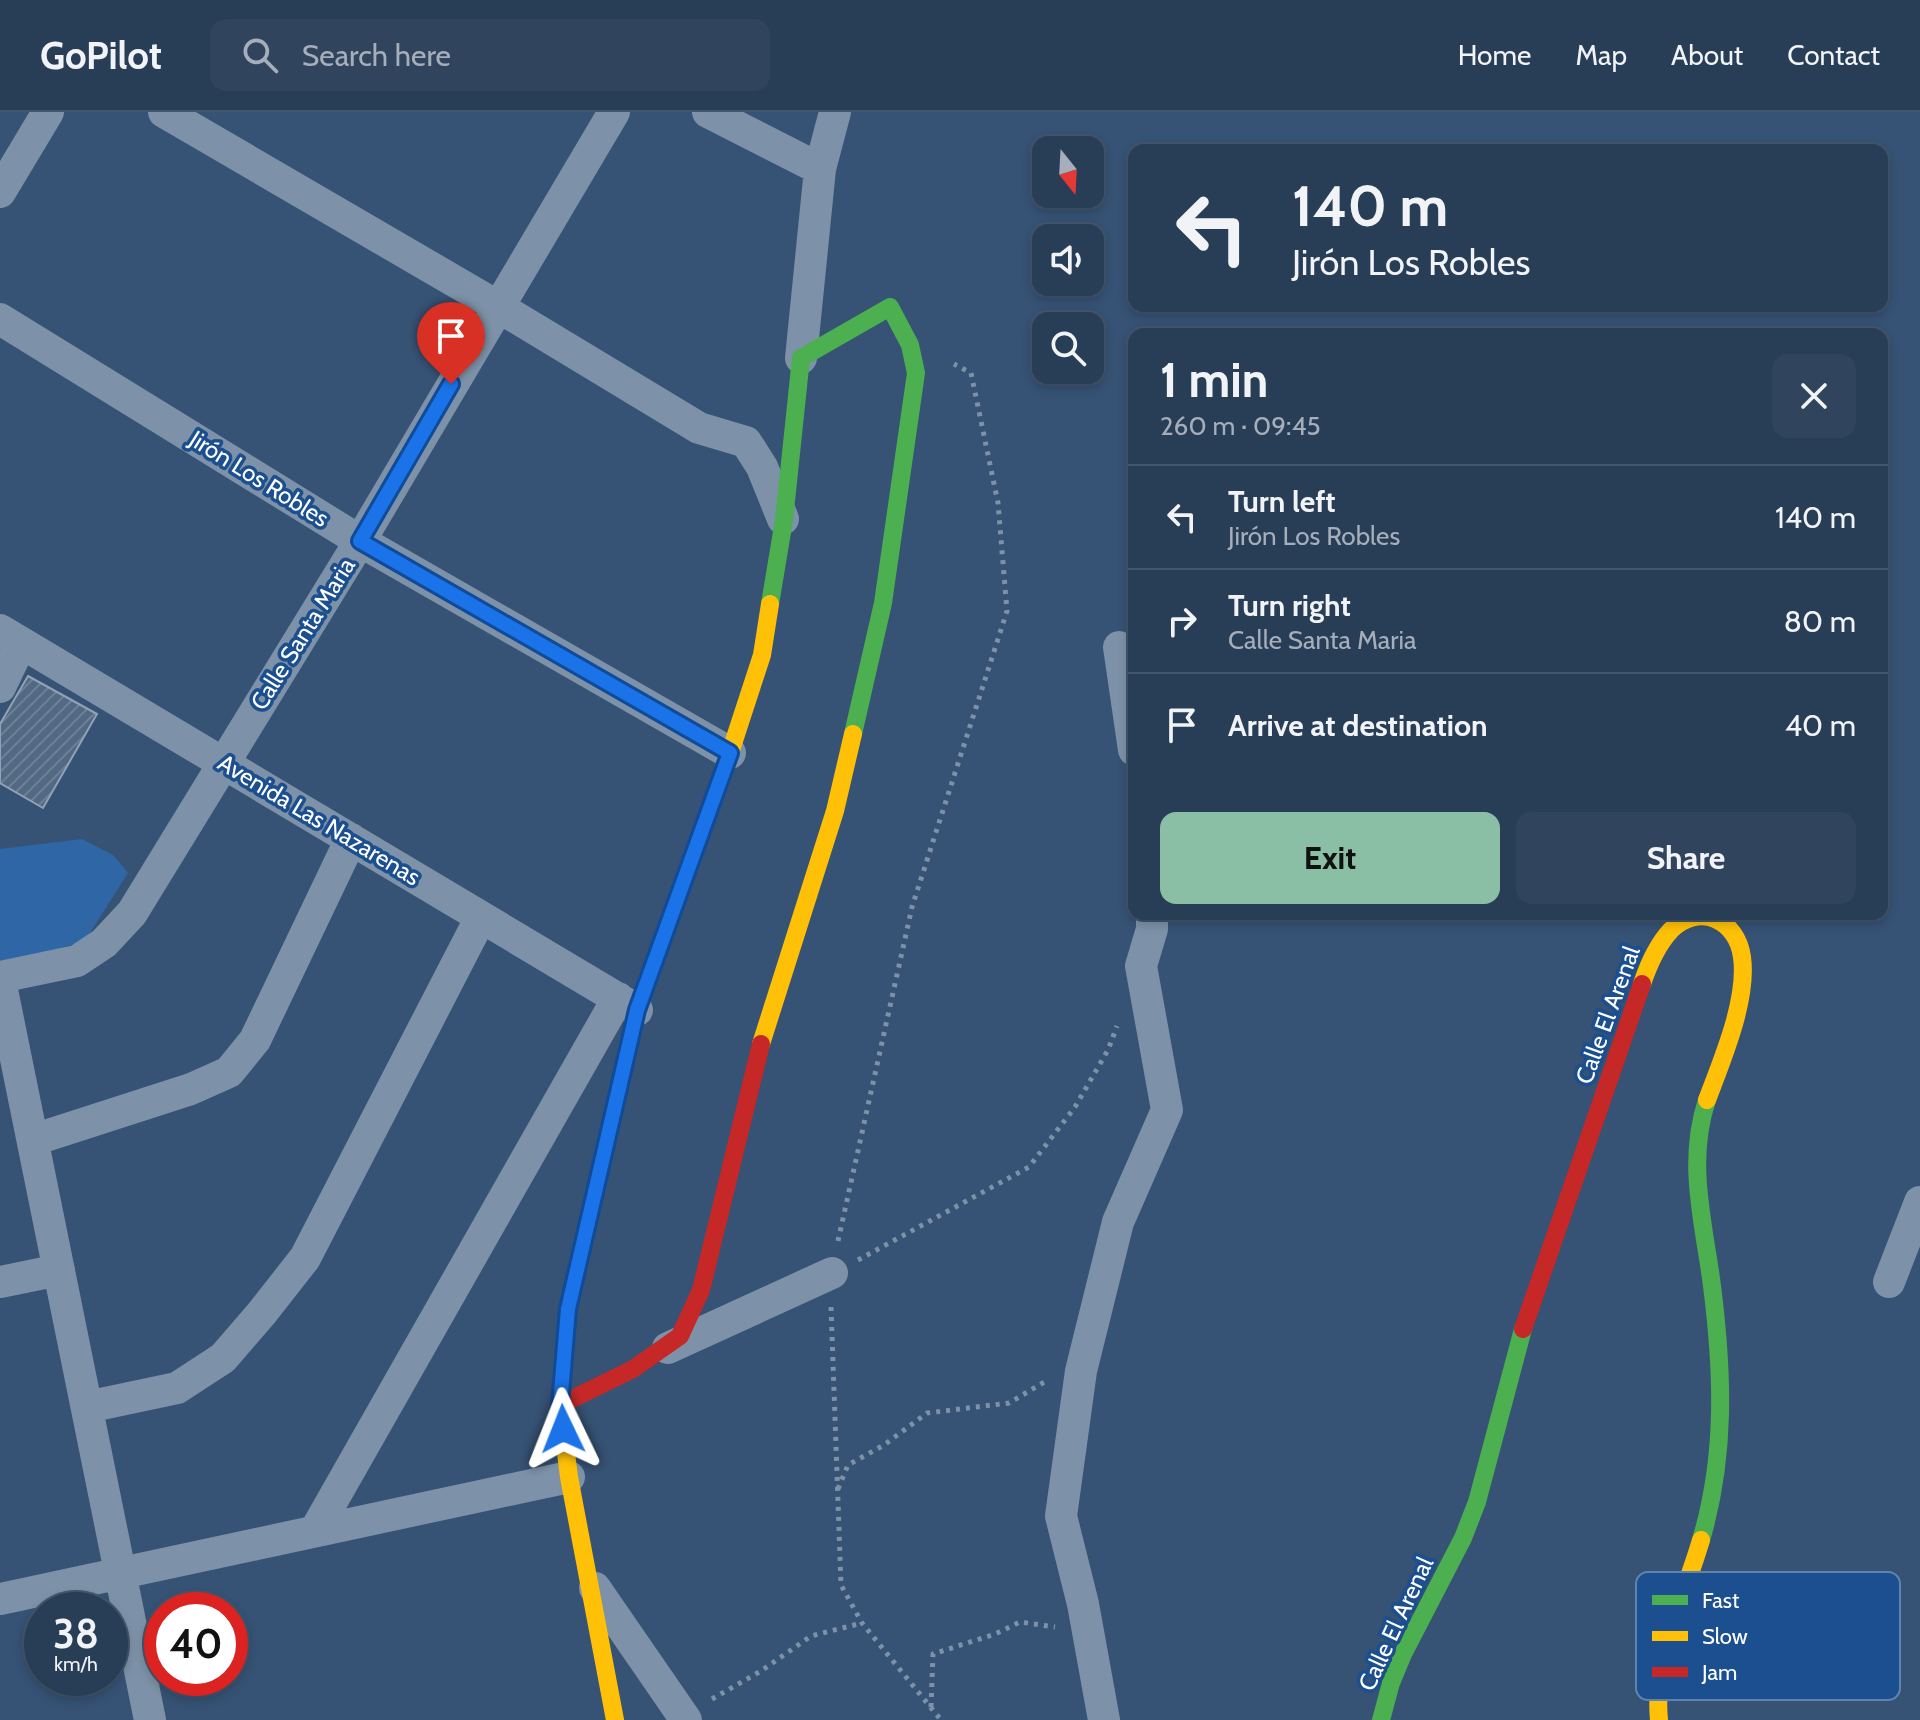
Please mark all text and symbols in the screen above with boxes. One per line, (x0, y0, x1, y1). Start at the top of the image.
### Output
search box (210, 19, 770, 91)
text: GoPilot (40, 32, 162, 79)
icon: search (238, 33, 282, 77)
text: Search here (302, 37, 451, 74)
text: Home (1458, 38, 1531, 72)
text: Map (1575, 38, 1627, 72)
text: About (1671, 38, 1743, 72)
text: Contact (1787, 38, 1880, 72)
north arrow (1032, 136, 1104, 208)
map controls (1032, 136, 1104, 384)
text: 140 m (1292, 172, 1448, 240)
icon: left (1160, 176, 1264, 280)
button: sound (1032, 224, 1104, 296)
text: Jirón Los Robles (1292, 240, 1530, 284)
pin (417, 302, 485, 384)
button: search (1032, 312, 1104, 384)
icon: arrive (429, 314, 473, 358)
text: 1 min (1160, 351, 1268, 409)
button: close (1772, 354, 1856, 438)
text: 260 m · 09:45 (1160, 410, 1321, 442)
street label: Jirón Los Robles (183, 424, 334, 533)
text: Turn left (1228, 483, 1336, 520)
icon: left (1160, 495, 1204, 539)
text: 140 m (1775, 499, 1856, 536)
text: Jirón Los Robles (1228, 520, 1400, 552)
street label: Calle Santa Maria (244, 552, 361, 715)
text: Turn right (1228, 587, 1351, 624)
icon: right (1160, 599, 1204, 643)
text: 80 m (1784, 603, 1856, 640)
text: Calle Santa Maria (1228, 624, 1417, 656)
icon: arrive (1160, 703, 1204, 747)
text: Arrive at destination (1228, 707, 1488, 744)
text: 40 m (1785, 707, 1856, 744)
street label: Avenida Las Nazarenas (213, 748, 426, 891)
button: Exit (1160, 812, 1500, 904)
button: Share (1516, 812, 1856, 904)
street label: Calle El Arenal (1569, 942, 1646, 1088)
position arrow (521, 1387, 605, 1471)
street label: Calle El Arenal (1352, 1552, 1439, 1695)
legend (1636, 1572, 1900, 1700)
text: Fast (1702, 1587, 1740, 1614)
speed limit sign: 40 (144, 1592, 248, 1696)
text: 38 (53, 1609, 99, 1658)
text: Slow (1702, 1623, 1748, 1650)
text: km/h (54, 1652, 98, 1676)
text: Jam (1701, 1659, 1737, 1686)

